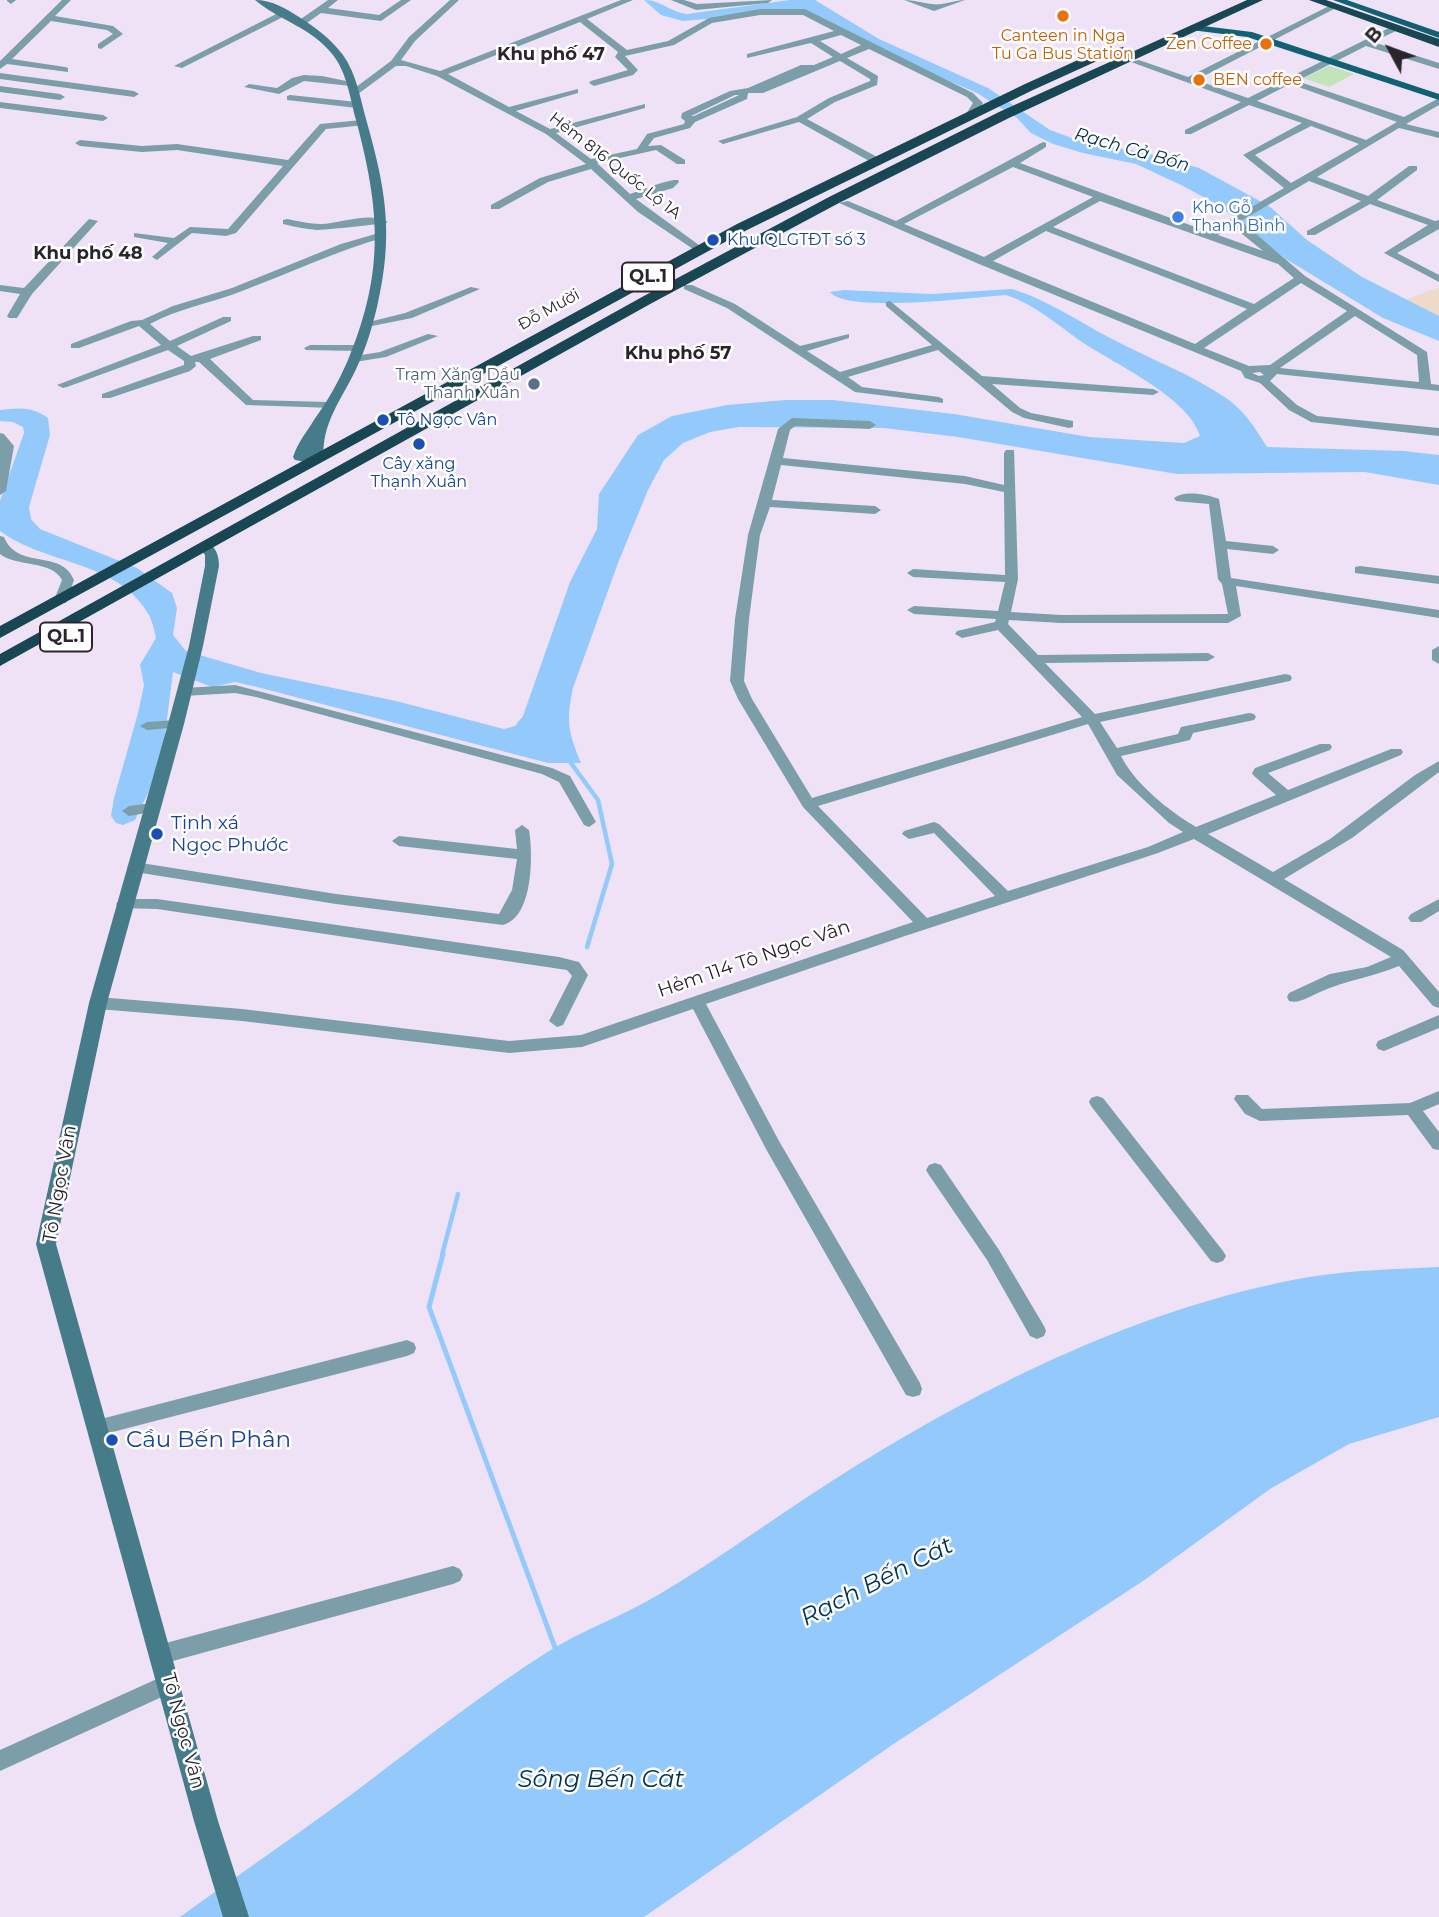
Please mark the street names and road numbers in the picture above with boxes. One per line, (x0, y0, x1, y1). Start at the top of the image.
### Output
street label: Hẻm 816 Quốc Lộ 1A (545, 109, 685, 223)
road number: QL.1 (622, 262, 674, 292)
street label: Đỗ Mười (515, 285, 583, 335)
road number: QL.1 (40, 622, 92, 652)
street label: Hẻm 114 Tô Ngọc Vân (655, 915, 853, 1003)
street label: Tô Ngọc Vân (38, 1123, 82, 1245)
street label: Tô Ngọc Vân (157, 1671, 209, 1791)

